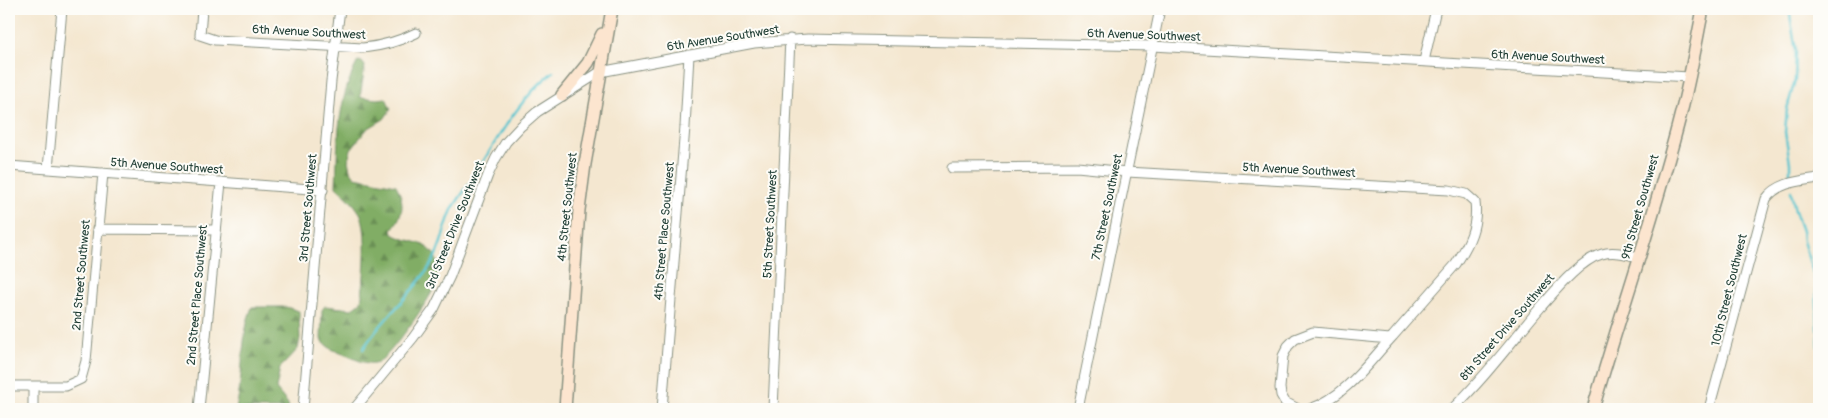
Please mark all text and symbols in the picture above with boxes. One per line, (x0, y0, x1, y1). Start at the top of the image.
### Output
street label: 6th Avenue Southwest (252, 22, 366, 43)
street label: 6th Avenue Southwest (666, 22, 781, 55)
street label: 6th Avenue Southwest (1087, 26, 1201, 45)
street label: 6th Avenue Southwest (1491, 47, 1605, 68)
street label: 4th Street Southwest (554, 152, 581, 262)
street label: 7th Street Southwest (1089, 152, 1126, 262)
street label: 3rd Street Southwest (296, 153, 321, 263)
street label: 9th Street Southwest (1618, 153, 1663, 261)
street label: 5th Avenue Southwest (110, 155, 224, 178)
street label: 3rd Street Drive Southwest (423, 159, 488, 291)
street label: 5th Avenue Southwest (1242, 160, 1356, 181)
street label: 4th Street Place Southwest (651, 161, 678, 301)
street label: 5th Street Southwest (760, 169, 781, 279)
street label: 2nd Street Southwest (69, 219, 94, 331)
street label: 2nd Street Place Southwest (184, 224, 211, 366)
street label: 10th Street Southwest (1708, 232, 1751, 348)
street label: 8th Street Drive Southwest (1457, 271, 1558, 384)

